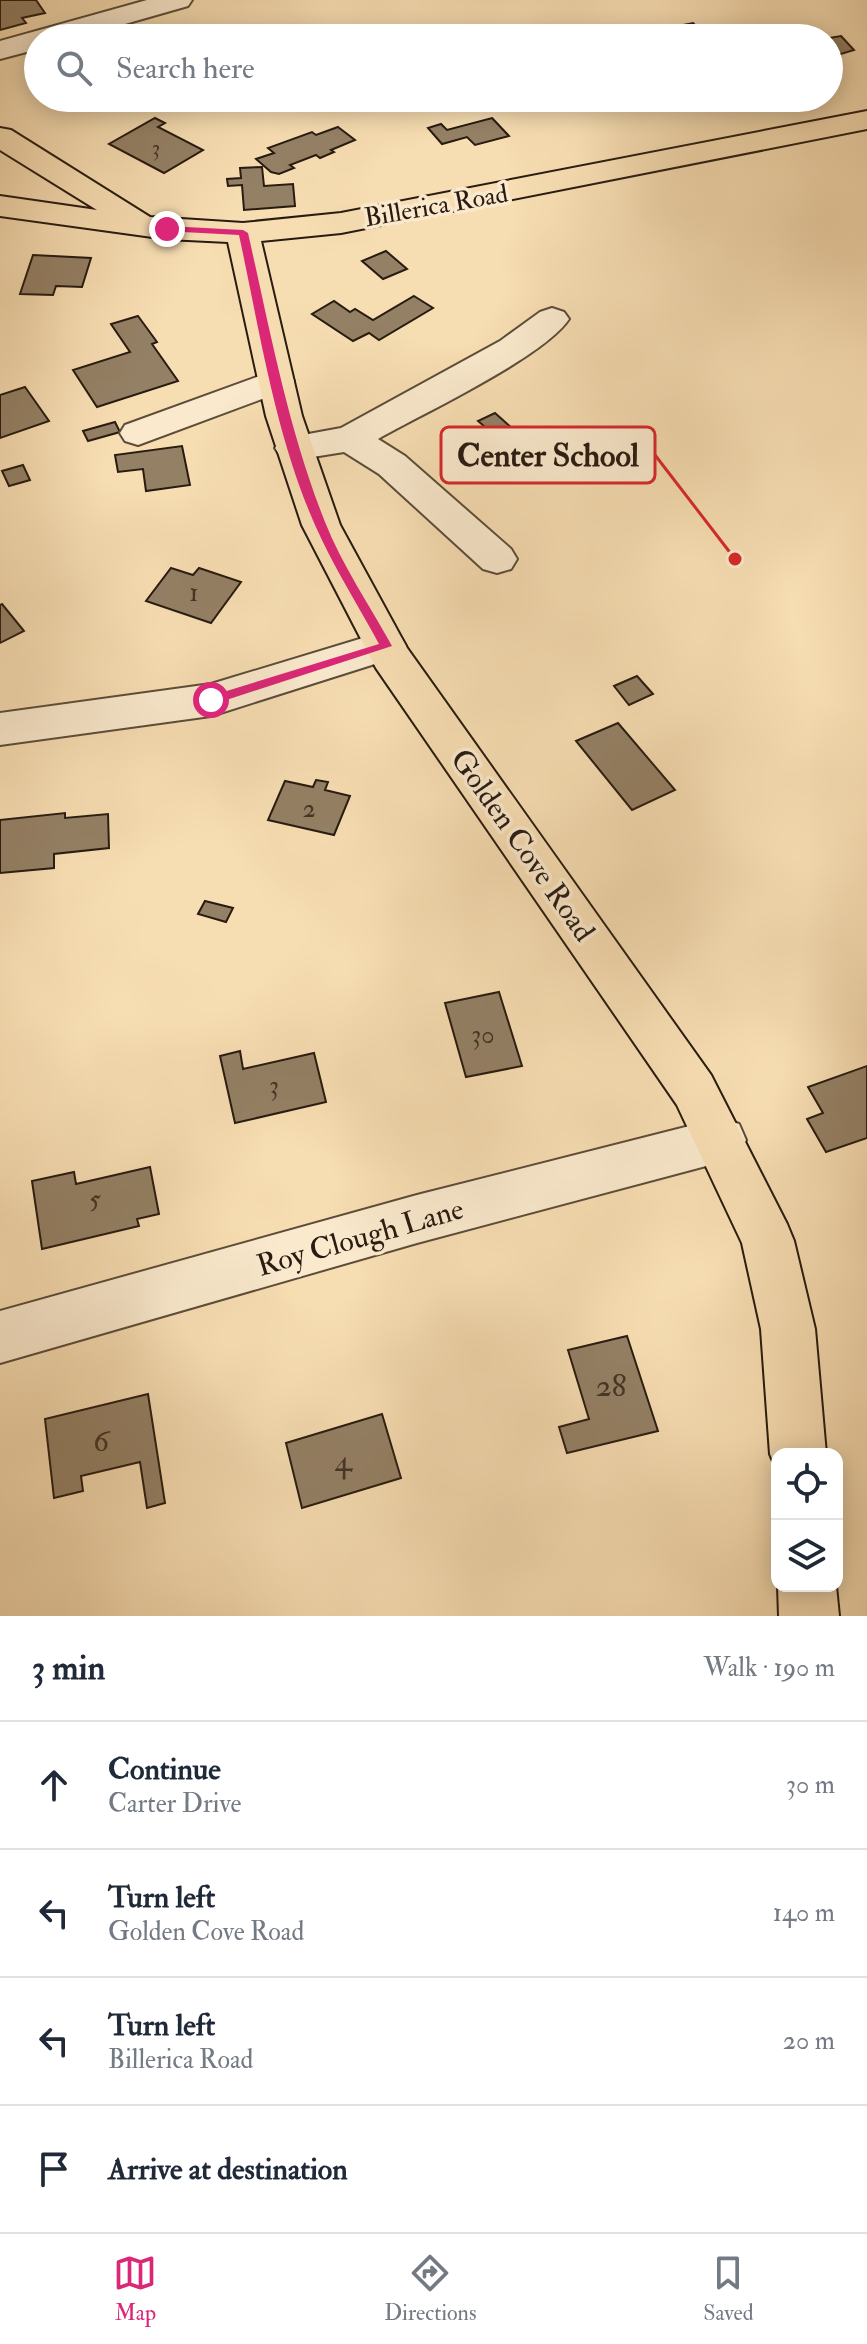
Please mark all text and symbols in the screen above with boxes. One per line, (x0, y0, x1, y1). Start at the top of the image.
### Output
search box (24, 24, 843, 112)
icon: search (52, 46, 96, 90)
text: Search here (116, 50, 255, 87)
house number: 3 (152, 134, 160, 162)
street label: Billerica Road (362, 178, 511, 234)
route end (149, 211, 185, 247)
callout: Center School (441, 427, 655, 483)
text: Center School (457, 436, 640, 476)
house number: 1 (189, 577, 199, 609)
route start (193, 682, 229, 718)
street label: Golden Cove Road (442, 742, 603, 949)
house number: 2 (302, 793, 316, 825)
house number: 30 (471, 1019, 495, 1051)
house number: 3 (269, 1070, 279, 1102)
house number: 5 (89, 1184, 101, 1216)
street label: Roy Clough Lane (252, 1190, 468, 1285)
house number: 28 (595, 1366, 627, 1406)
house number: 6 (93, 1421, 111, 1461)
house number: 4 (334, 1441, 353, 1481)
map controls (771, 1448, 843, 1592)
button: locate (771, 1448, 843, 1520)
button: layers (771, 1520, 843, 1592)
text: 3 min (32, 1647, 105, 1690)
text: Walk · 190 m (704, 1652, 835, 1684)
text: Continue (108, 1751, 221, 1788)
icon: ahead (32, 1763, 76, 1807)
text: 30 m (786, 1769, 835, 1801)
text: Carter Drive (108, 1788, 241, 1820)
text: Turn left (108, 1879, 215, 1916)
icon: left (32, 1891, 76, 1935)
text: 140 m (773, 1897, 835, 1929)
text: Golden Cove Road (108, 1916, 304, 1948)
text: Turn left (108, 2007, 215, 2044)
icon: left (32, 2019, 76, 2063)
text: 20 m (783, 2025, 835, 2057)
text: Billerica Road (108, 2044, 253, 2076)
icon: arrive (32, 2147, 76, 2191)
text: Arrive at destination (108, 2151, 348, 2188)
tab: Map (113, 2251, 157, 2327)
tab: Directions (384, 2251, 477, 2327)
tab: Saved (703, 2251, 754, 2327)

